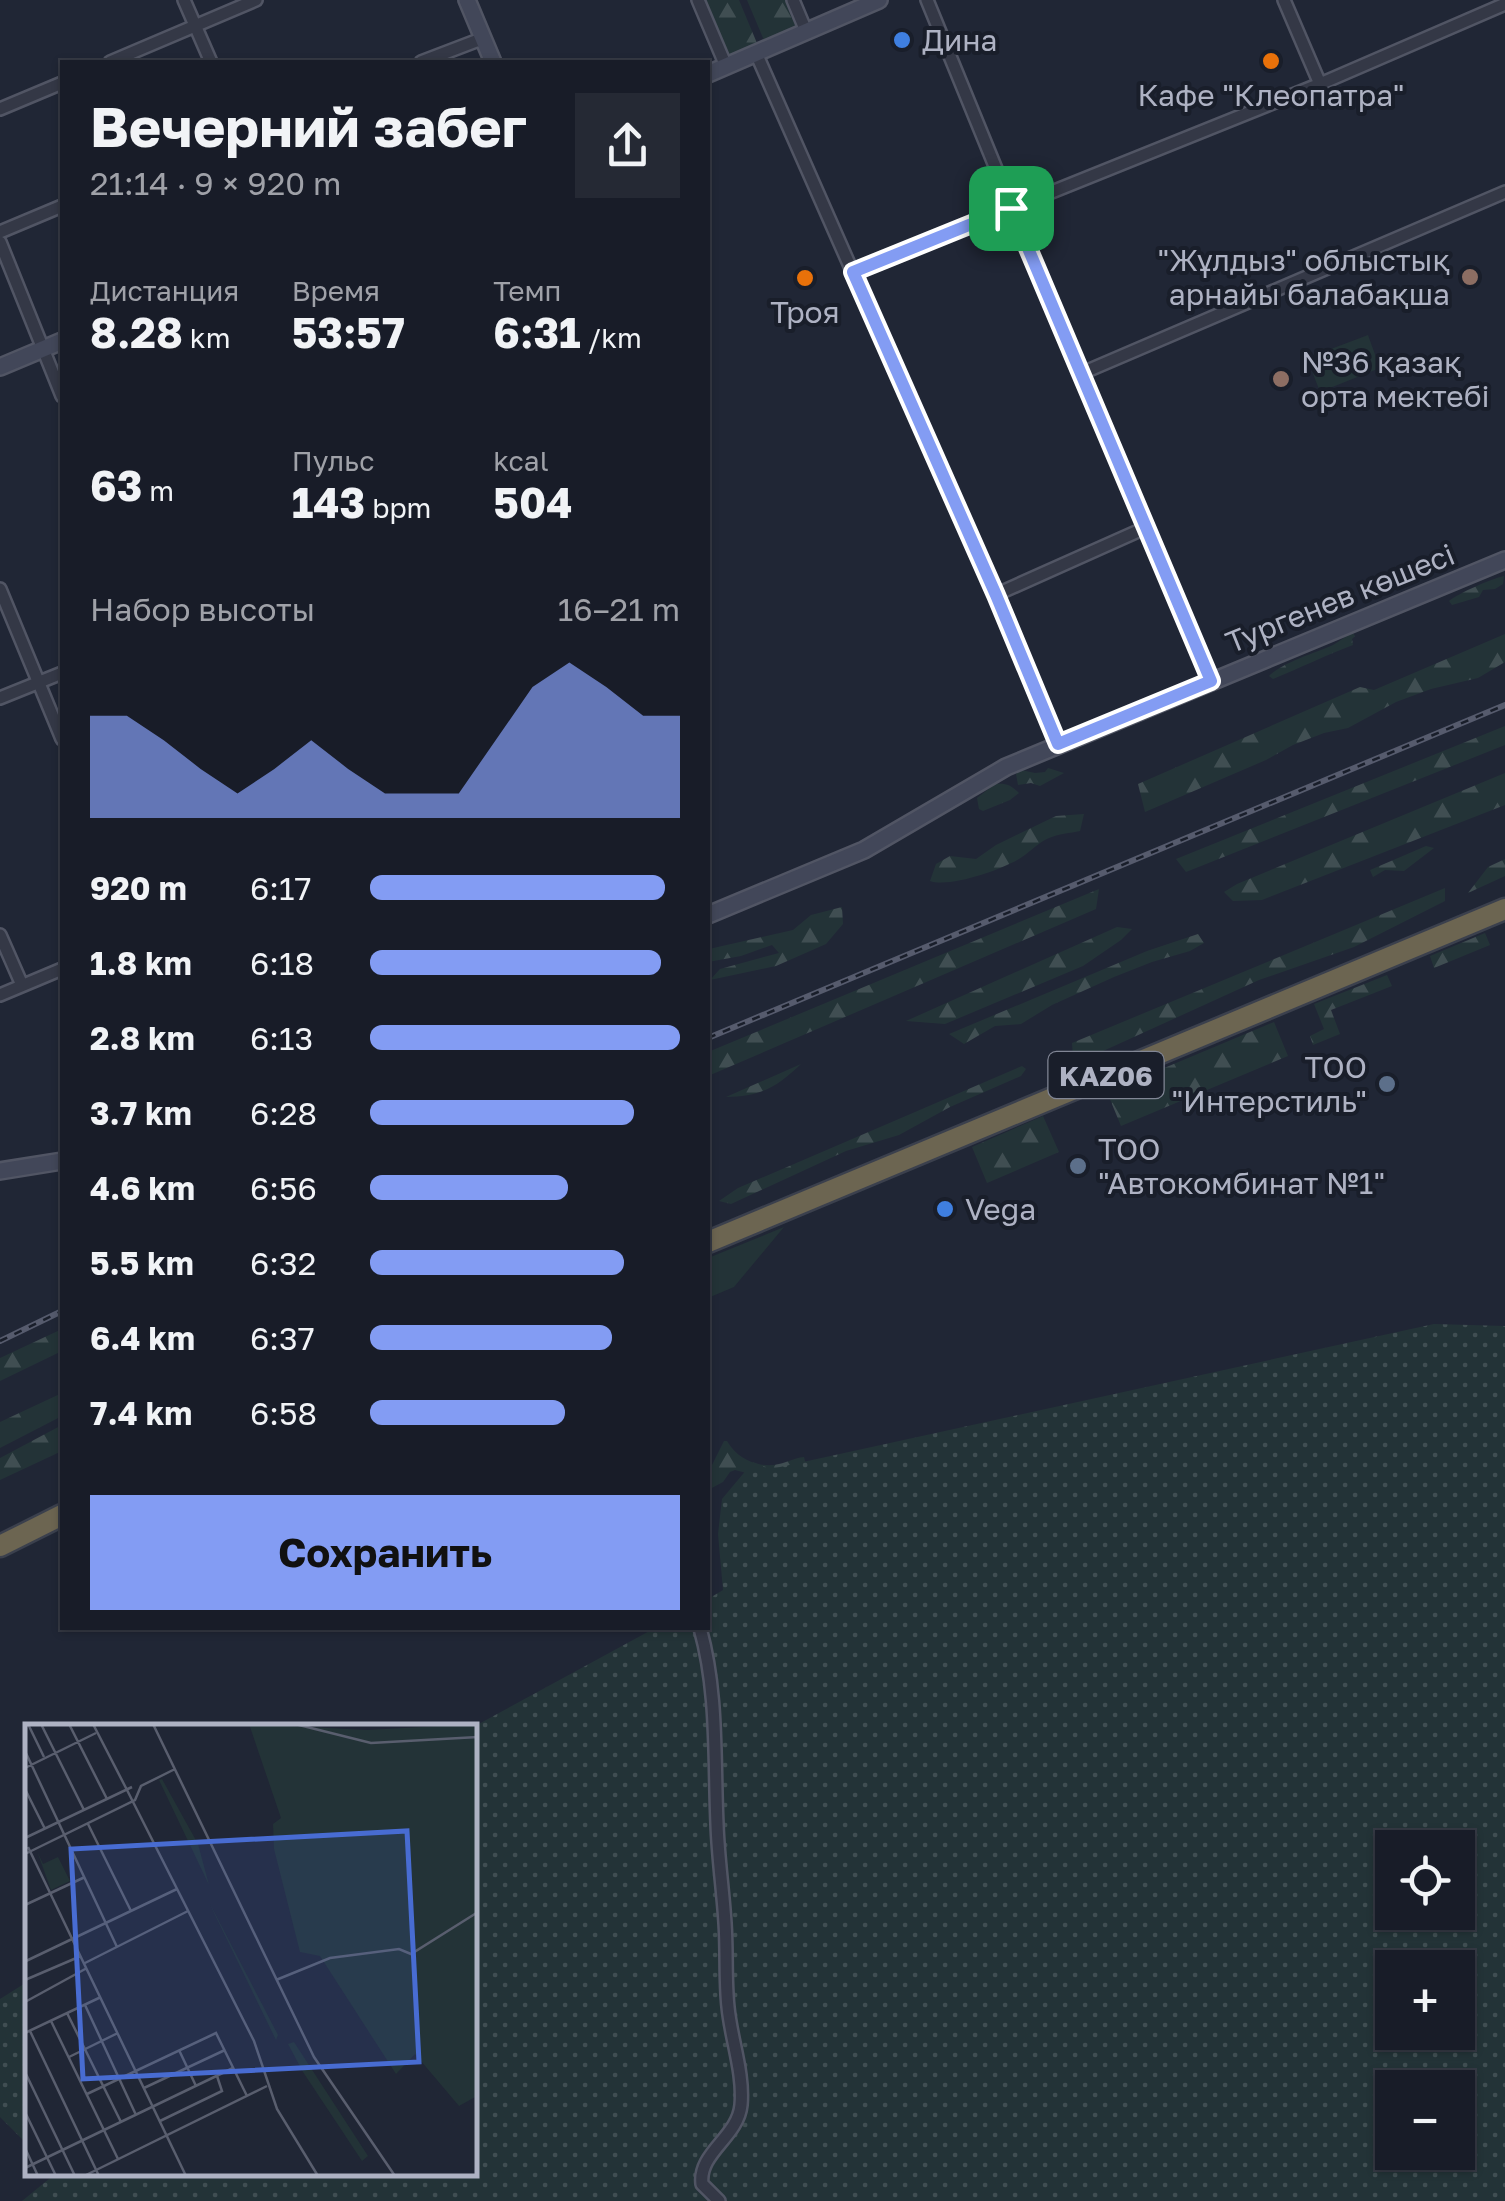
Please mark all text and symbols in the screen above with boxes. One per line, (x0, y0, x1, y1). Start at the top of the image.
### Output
place label: Дина (922, 22, 997, 58)
marker: Дина (891, 29, 913, 51)
marker: Кафе "Клеопатра" (1260, 50, 1282, 72)
place label: Кафе "Клеопатра" (1137, 77, 1405, 113)
text: Вечерний забег (90, 93, 527, 159)
button: share (575, 93, 680, 198)
text: 21:14 · 9 × 920 m (90, 164, 341, 202)
pin (969, 166, 1054, 251)
icon: arrive (984, 181, 1039, 236)
place label: "Жұлдыз" облыстық арнайы балабақша (1158, 242, 1450, 312)
marker: "Жұлдыз" облыстық арнайы балабақша (1459, 266, 1481, 288)
marker: Троя (794, 267, 816, 289)
text: Дистанция (90, 274, 239, 307)
text: Время (292, 274, 380, 307)
text: Темп (493, 274, 561, 307)
place label: Троя (770, 294, 840, 330)
text: 8.28 (90, 307, 183, 357)
text: 53:57 (292, 307, 405, 357)
text: 6:31 (493, 307, 581, 357)
text: km (183, 321, 230, 354)
text: /km (581, 321, 642, 354)
place label: №36 қазақ орта мектебі (1301, 344, 1490, 414)
marker: №36 қазақ орта мектебі (1270, 368, 1292, 390)
text: Пульс (292, 444, 374, 477)
text: kcal (493, 444, 549, 477)
text: 63 (90, 460, 142, 510)
text: m (142, 474, 174, 507)
text: 143 (292, 477, 365, 527)
text: 504 (493, 477, 573, 527)
text: bpm (365, 491, 431, 524)
street label: Тургенев көшесі (1220, 536, 1460, 660)
text: Набор высоты (90, 590, 315, 628)
text: 16–21 m (558, 590, 680, 628)
text: 920 m (90, 869, 187, 907)
text: 6:17 (250, 869, 311, 907)
text: 1.8 km (90, 944, 192, 982)
text: 6:18 (250, 944, 314, 982)
text: 2.8 km (90, 1019, 195, 1057)
text: 6:13 (250, 1019, 313, 1057)
place label: ТОО "Интерстиль" (1171, 1049, 1367, 1119)
road number: KАZ06 (1048, 1052, 1164, 1098)
marker: ТОО "Интерстиль" (1376, 1073, 1398, 1095)
text: 3.7 km (90, 1094, 192, 1132)
text: 6:28 (250, 1094, 317, 1132)
place label: ТОО "Автокомбинат №1" (1098, 1131, 1385, 1201)
marker: ТОО "Автокомбинат №1" (1067, 1155, 1089, 1177)
text: 4.6 km (90, 1169, 195, 1207)
text: 6:56 (250, 1169, 317, 1207)
place label: Vega (965, 1191, 1036, 1227)
marker: Vega (934, 1198, 956, 1220)
text: 5.5 km (90, 1244, 194, 1282)
text: 6:32 (250, 1244, 316, 1282)
text: 6.4 km (90, 1319, 195, 1357)
text: 6:37 (250, 1319, 315, 1357)
text: 7.4 km (90, 1394, 192, 1432)
text: 6:58 (250, 1394, 317, 1432)
button: Сохранить (90, 1495, 680, 1610)
inset map (25, 1724, 478, 2176)
map controls (1375, 1830, 1475, 2170)
button: locate (1375, 1830, 1475, 1930)
button: + (1375, 1950, 1475, 2050)
button: − (1375, 2070, 1475, 2170)

